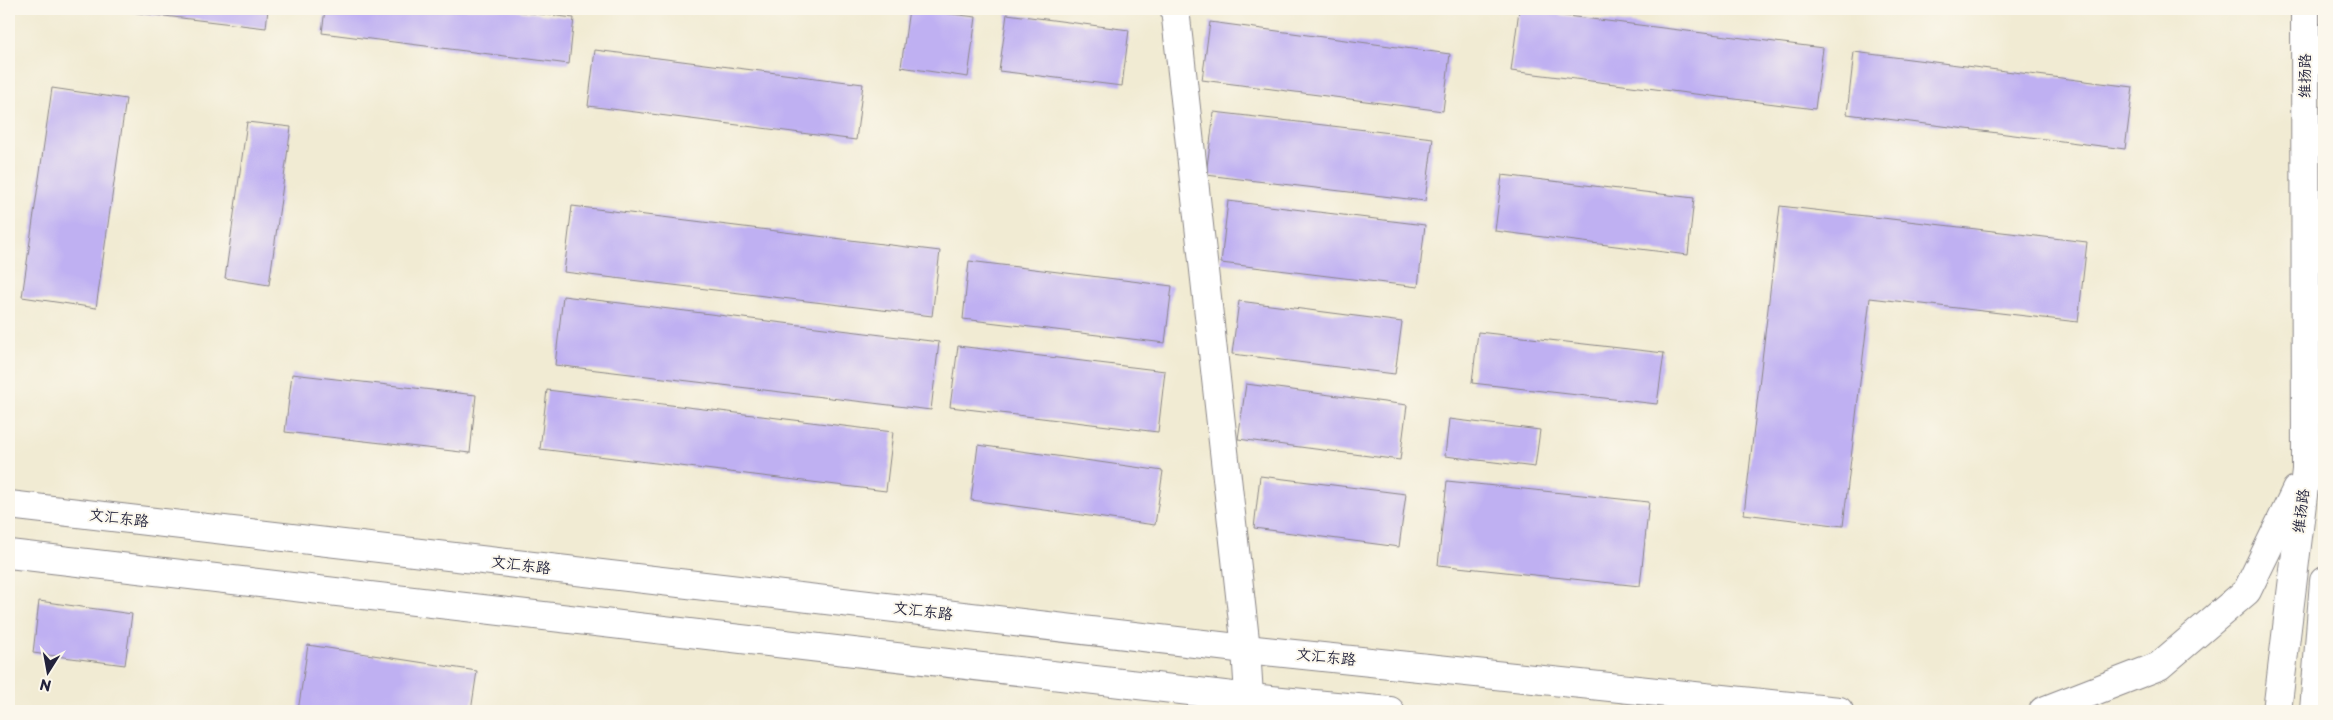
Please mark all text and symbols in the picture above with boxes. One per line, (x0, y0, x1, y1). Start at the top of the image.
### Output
street label: 维扬路 (2292, 53, 2315, 99)
street label: 维扬路 (2285, 487, 2314, 535)
street label: 文汇东路 (88, 501, 150, 532)
street label: 文汇东路 (490, 548, 552, 579)
street label: 文汇东路 (892, 594, 954, 625)
street label: 文汇东路 (1295, 641, 1357, 670)
north arrow (22, 648, 72, 698)
text: N (38, 674, 53, 697)

